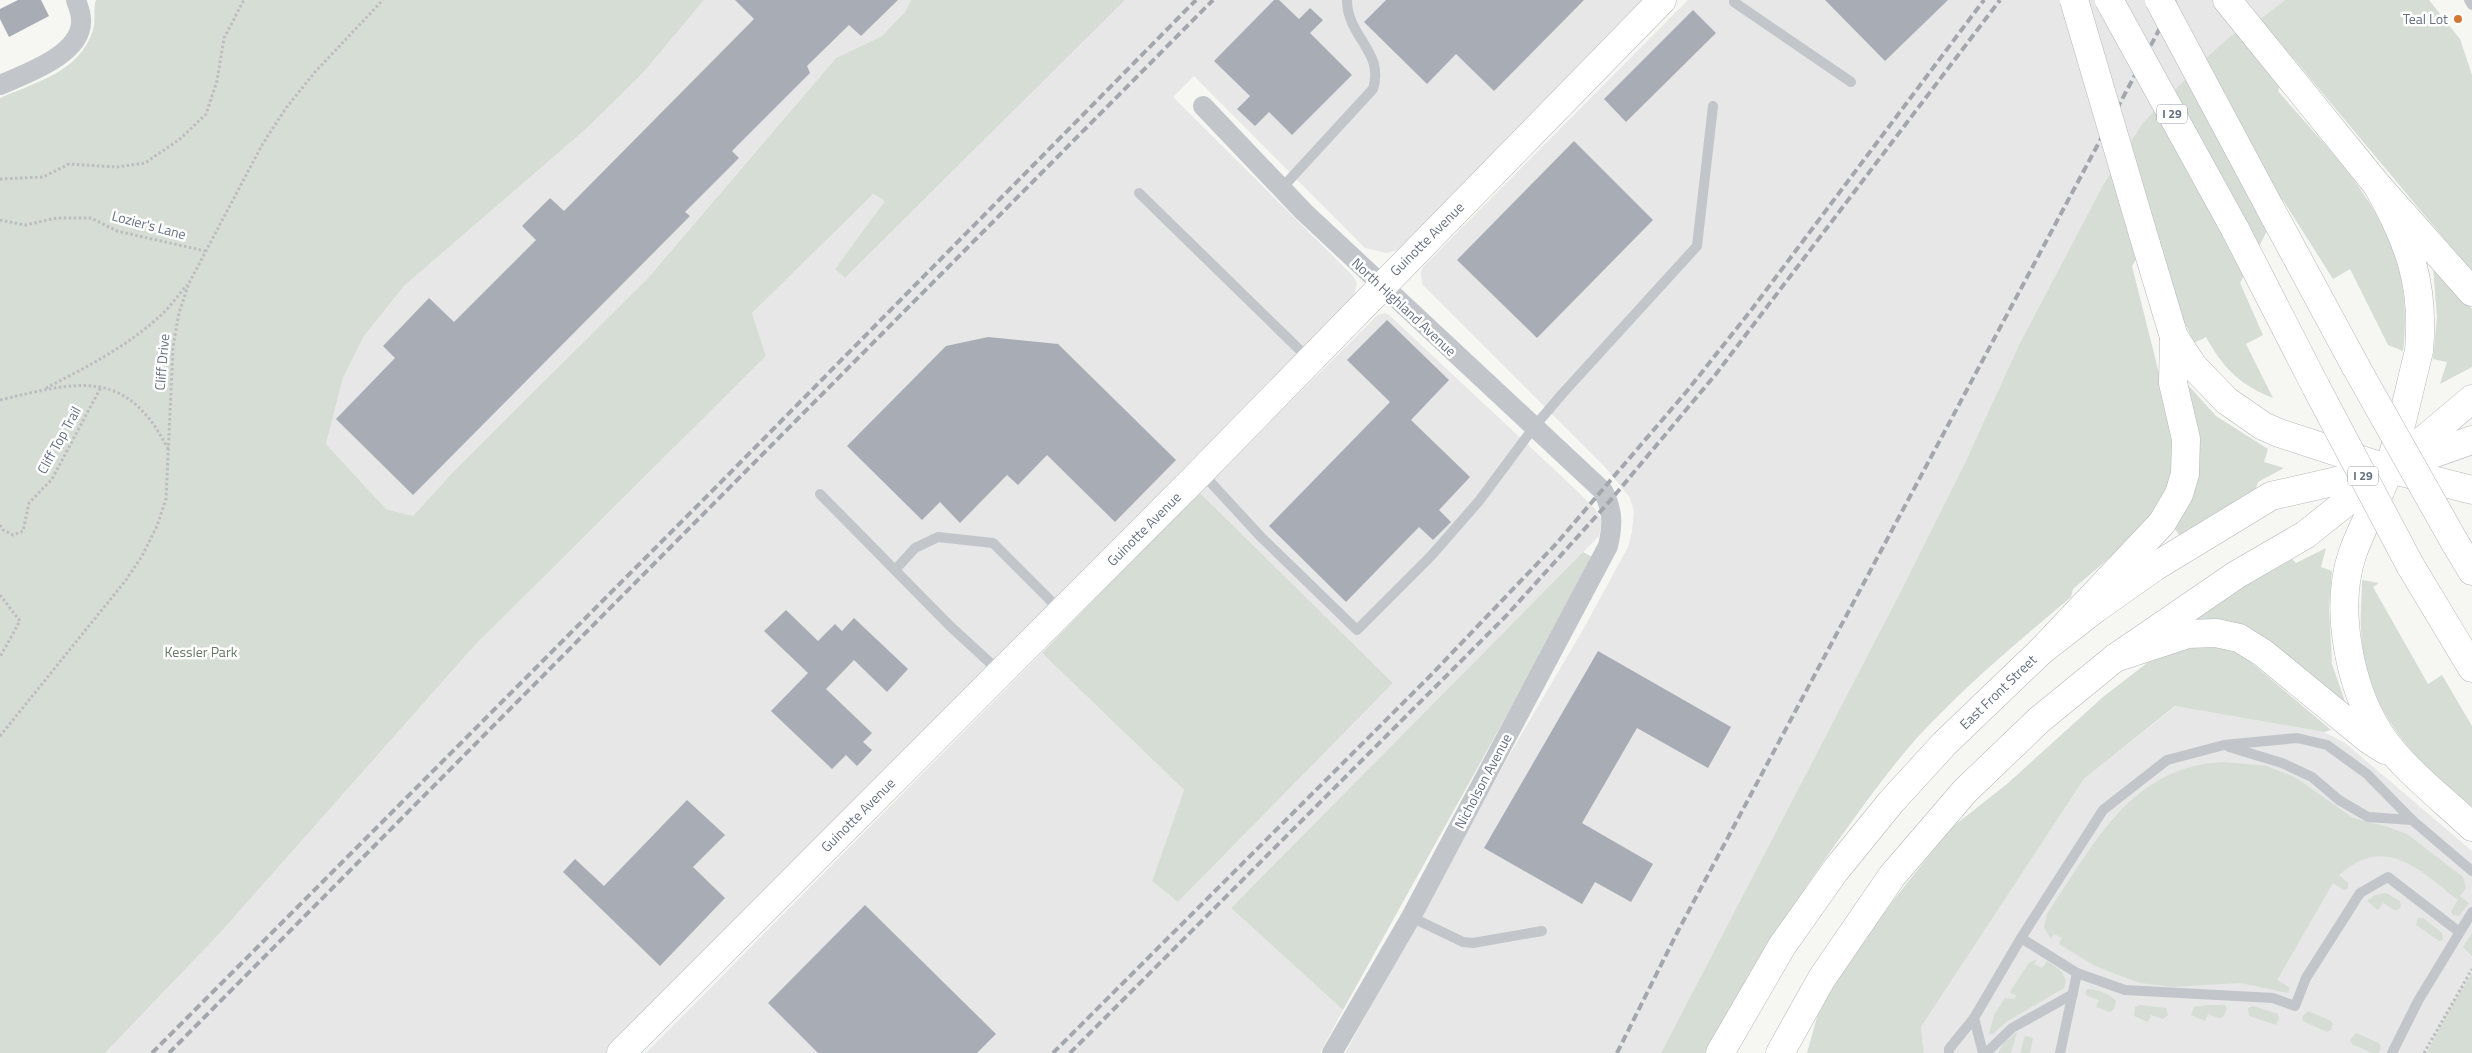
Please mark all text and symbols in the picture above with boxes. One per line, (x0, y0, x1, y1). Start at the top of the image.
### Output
place label: Teal Lot (2403, 8, 2448, 29)
marker: Teal Lot (2452, 13, 2464, 25)
road number: I 29 (2157, 105, 2187, 124)
street label: Guinotte Avenue (1385, 197, 1469, 281)
street label: Lozier's Lane (110, 205, 189, 245)
street label: North Highland Avenue (1347, 252, 1461, 361)
street label: Cliff Drive (149, 333, 174, 391)
street label: Cliff Top Trail (31, 402, 86, 477)
road number: I 29 (2348, 466, 2378, 486)
street label: Guinotte Avenue (1102, 487, 1186, 571)
park label: Kessler Park (165, 641, 238, 662)
street label: East Front Street (1954, 649, 2041, 734)
street label: Nicholson Avenue (1449, 729, 1516, 832)
street label: Guinotte Avenue (816, 773, 900, 857)

